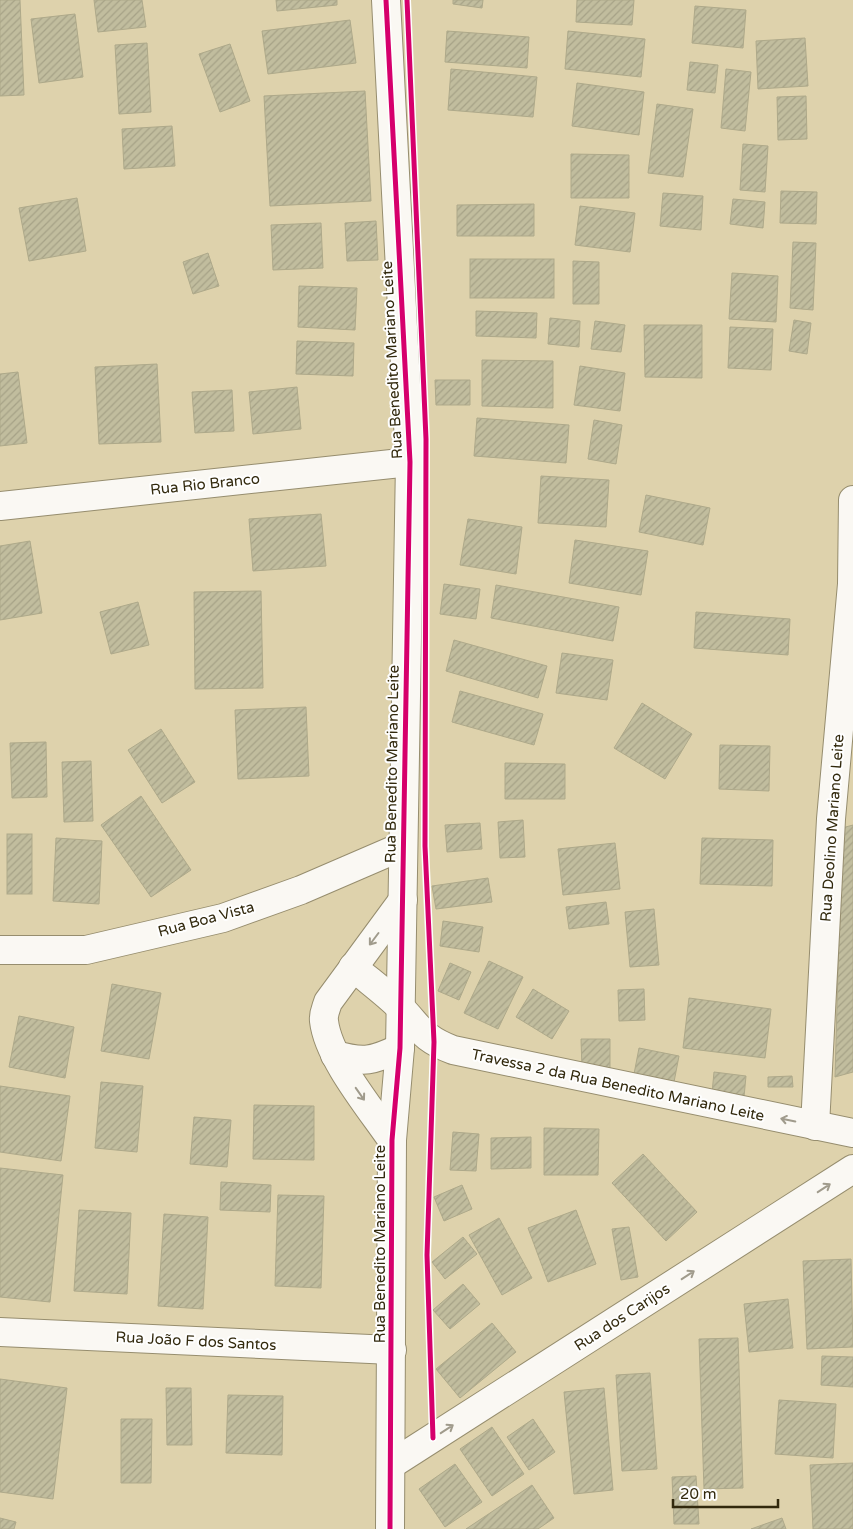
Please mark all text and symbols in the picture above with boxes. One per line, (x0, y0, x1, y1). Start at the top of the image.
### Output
street label: Rua Benedito Mariano Leite (378, 260, 406, 460)
street label: Rua Rio Branco (149, 469, 261, 499)
street label: Rua Benedito Mariano Leite (381, 665, 403, 863)
street label: Rua Deolino Mariano Leite (816, 733, 848, 923)
street label: Rua Boa Vista (156, 897, 256, 941)
one-way arrow (368, 932, 379, 945)
street label: Travessa 2 da Rua Benedito Mariano Leite (470, 1045, 766, 1125)
one-way arrow (355, 1087, 365, 1101)
one-way arrow (780, 1115, 796, 1125)
street label: Rua Benedito Mariano Leite (371, 1145, 389, 1343)
one-way arrow (817, 1182, 831, 1192)
one-way arrow (680, 1270, 694, 1280)
street label: Rua dos Carijos (571, 1279, 673, 1355)
street label: Rua João F dos Santos (115, 1328, 277, 1354)
one-way arrow (440, 1423, 454, 1433)
scale bar (673, 1476, 778, 1508)
text: 20 m (680, 1485, 717, 1503)

